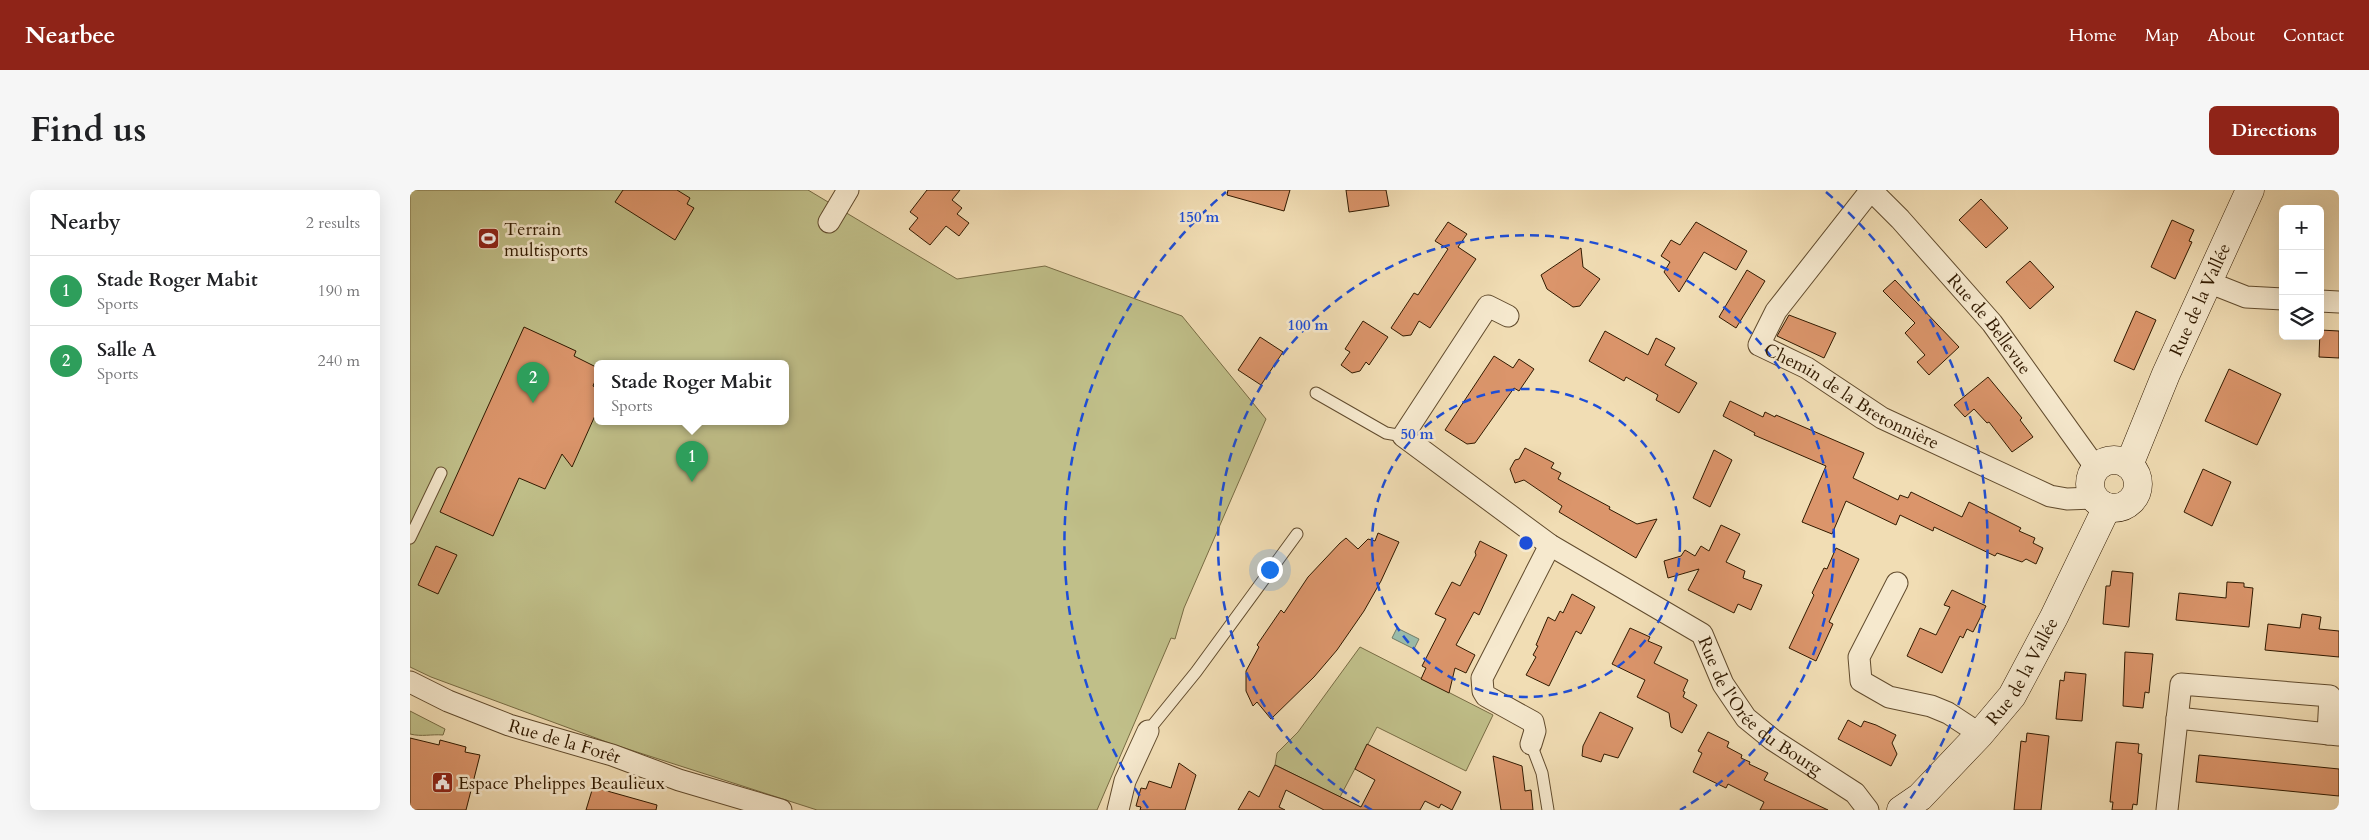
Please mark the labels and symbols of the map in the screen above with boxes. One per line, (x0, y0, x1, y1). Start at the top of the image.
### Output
text: 150 m (1179, 207, 1220, 227)
place label: Terrain multisports (504, 217, 588, 263)
sports icon: Terrain multisports (476, 227, 500, 251)
street label: Rue de la Vallée (2163, 239, 2237, 360)
street label: Rue de Bellevue (1941, 268, 2038, 380)
text: 100 m (1288, 315, 1329, 335)
street label: Chemin de la Bretonnière (1760, 337, 1943, 455)
pin: 2 (517, 362, 549, 403)
text: 50 m (1400, 424, 1434, 444)
pin: 1 (676, 441, 708, 482)
centre of rings (1517, 534, 1535, 552)
your location (1257, 557, 1283, 583)
street label: Rue de la Vallée (1980, 613, 2064, 731)
street label: Rue de l'Orée du Bourg (1692, 633, 1828, 782)
street label: Rue de la Forêt (506, 713, 625, 770)
public building icon: Espace Phelippes Beaulieux (430, 771, 454, 795)
place label: Espace Phelippes Beaulieux (458, 771, 665, 796)

